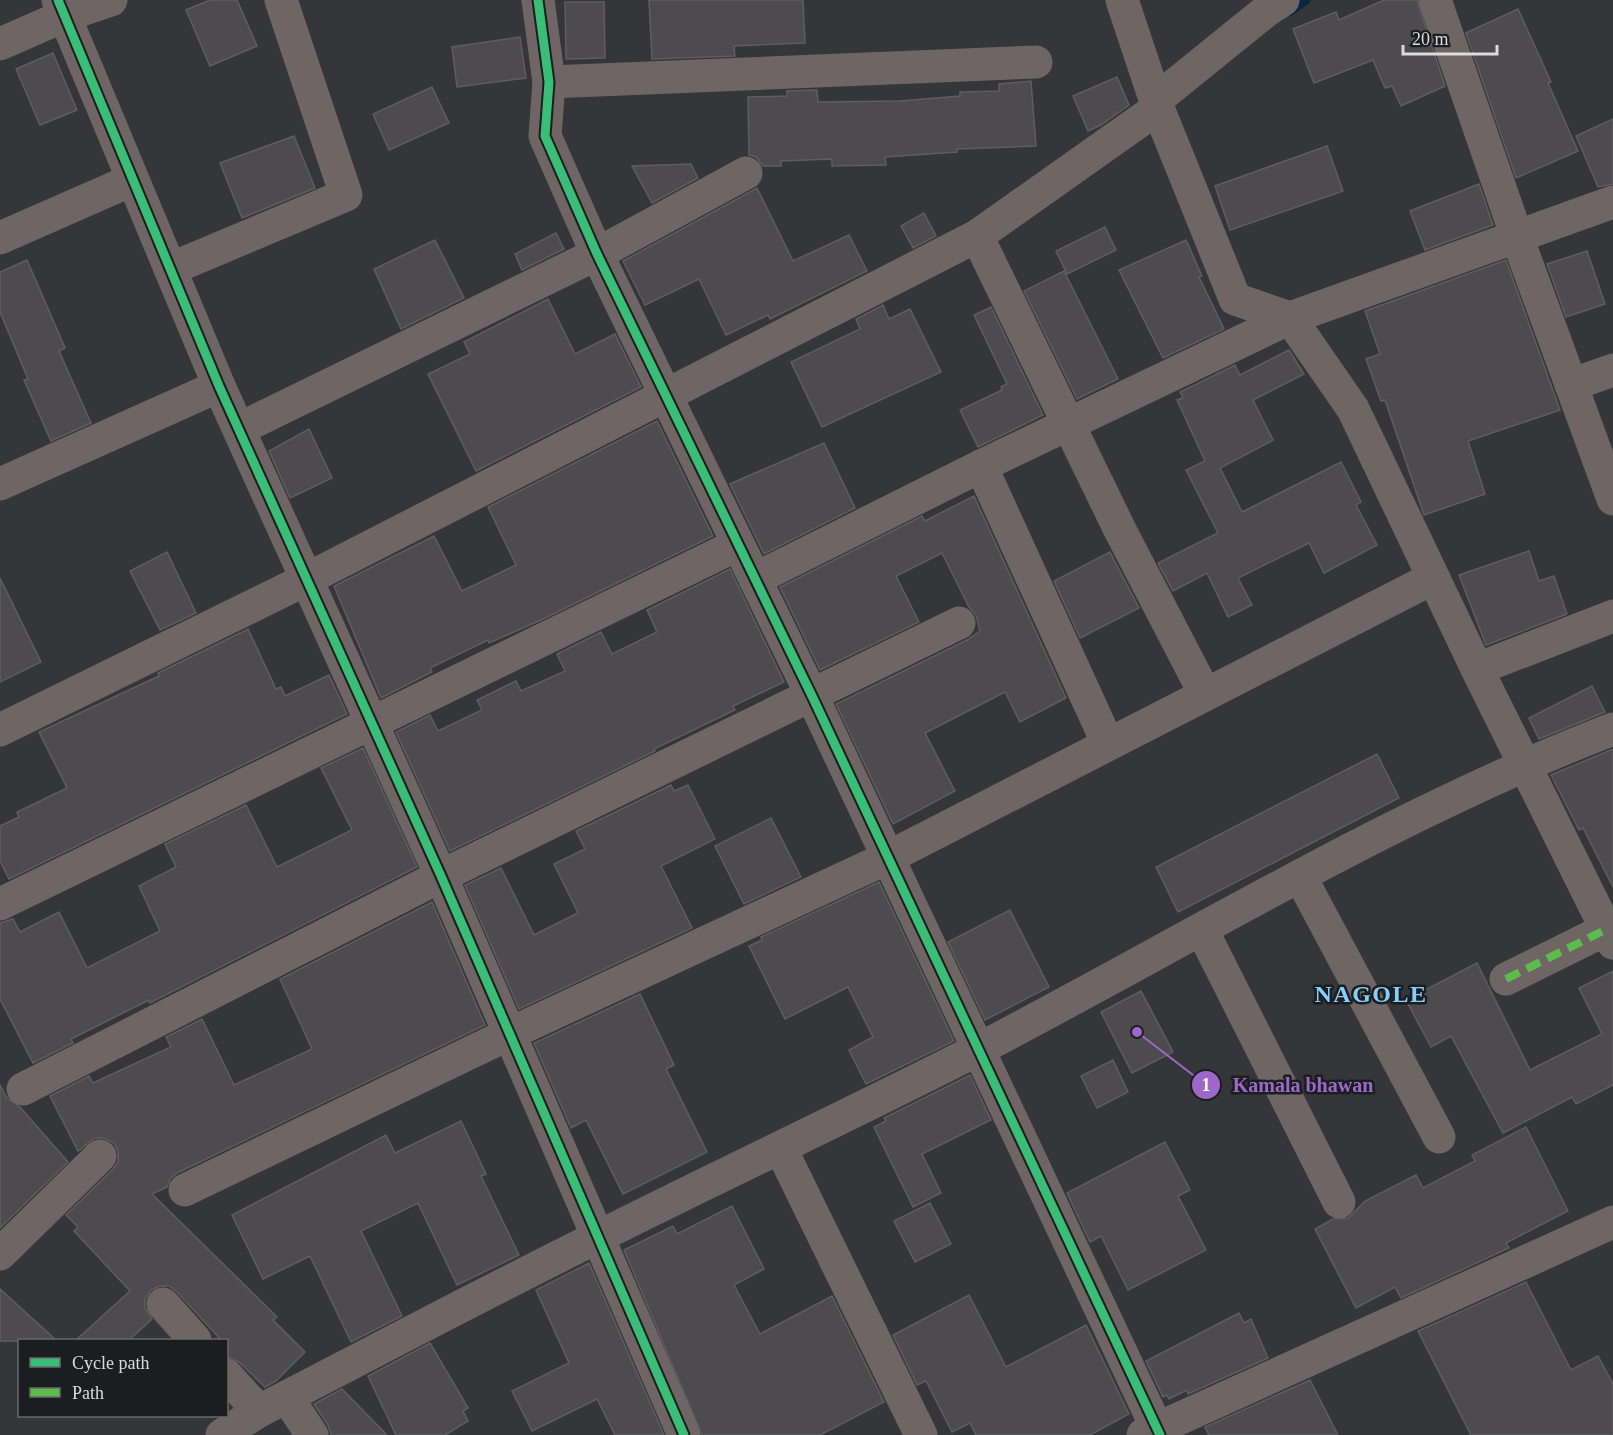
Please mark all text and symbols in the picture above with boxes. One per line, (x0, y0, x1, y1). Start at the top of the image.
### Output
scale bar (1403, 18, 1498, 56)
text: 20 m (1412, 29, 1449, 49)
district label: NAGOLE (1314, 981, 1428, 1007)
callout: Kamala bhawan (1191, 1066, 1385, 1104)
text: Kamala bhawan (1233, 1074, 1373, 1096)
text: 1 (1202, 1075, 1211, 1095)
legend (18, 1339, 228, 1417)
text: Cycle path (72, 1353, 149, 1373)
text: Path (72, 1383, 104, 1403)

